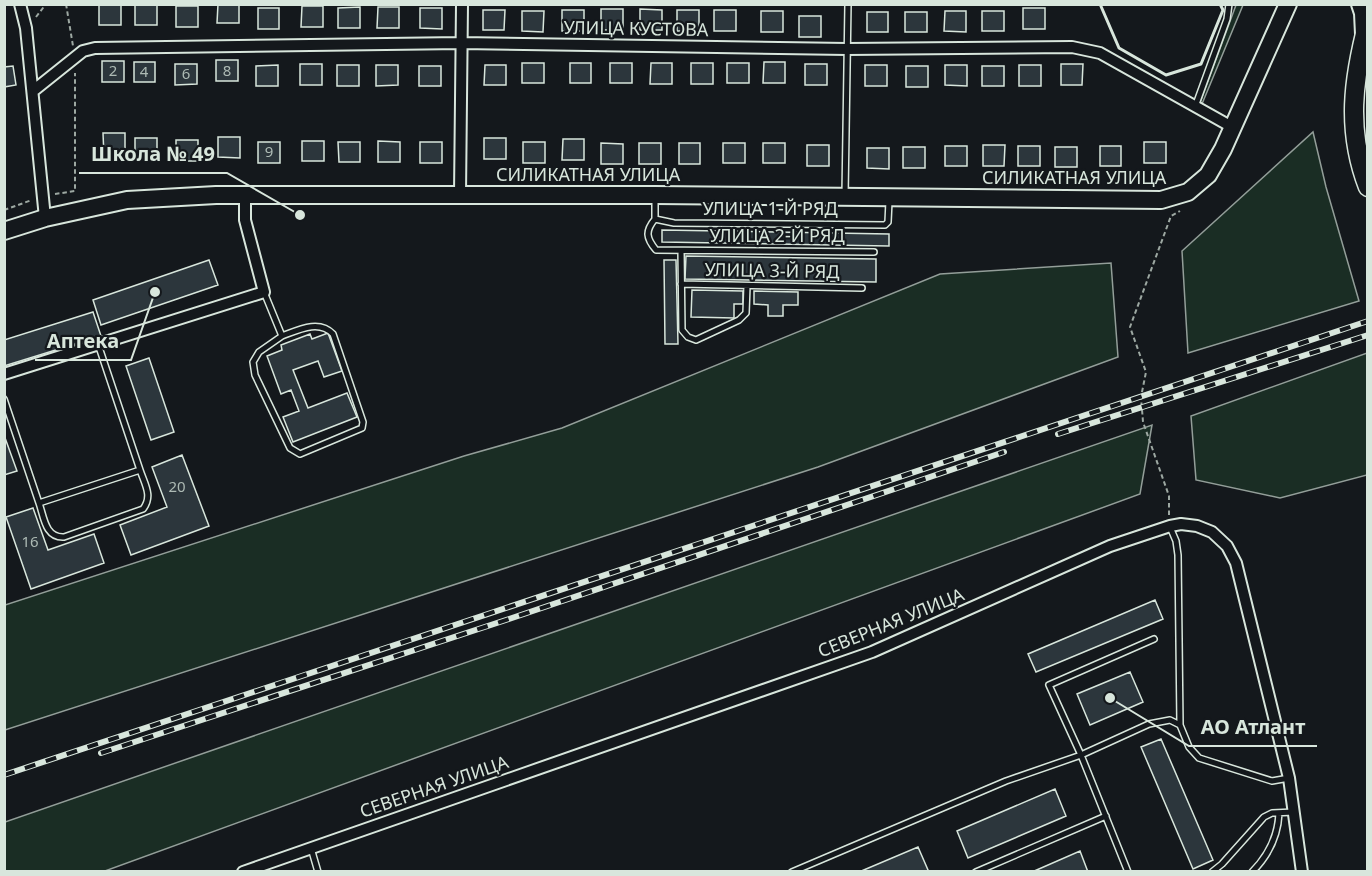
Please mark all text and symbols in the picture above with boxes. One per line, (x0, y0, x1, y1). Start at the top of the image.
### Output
street label: УЛИЦА КУСТОВА (563, 15, 709, 41)
house number: 2 (109, 60, 117, 80)
house number: 8 (223, 60, 231, 80)
house number: 4 (140, 61, 149, 81)
house number: 6 (182, 63, 190, 83)
callout: Школа № 49 (79, 135, 227, 173)
text: Школа № 49 (91, 140, 215, 167)
house number: 9 (265, 141, 273, 161)
street label: СИЛИКАТНАЯ УЛИЦА (496, 162, 681, 186)
street label: СИЛИКАТНАЯ УЛИЦА (982, 165, 1167, 189)
street label: УЛИЦА 1-Й РЯД (703, 196, 838, 220)
street label: УЛИЦА 2-Й РЯД (710, 223, 845, 247)
street label: УЛИЦА 3-Й РЯД (704, 257, 840, 283)
callout: Аптека (35, 322, 131, 360)
text: Аптека (47, 327, 119, 354)
house number: 20 (168, 476, 186, 496)
house number: 16 (21, 531, 39, 551)
street label: СЕВЕРНАЯ УЛИЦА (814, 582, 968, 662)
callout: АО Атлант (1189, 708, 1317, 746)
text: АО Атлант (1201, 713, 1305, 740)
street label: СЕВЕРНАЯ УЛИЦА (356, 749, 512, 823)

